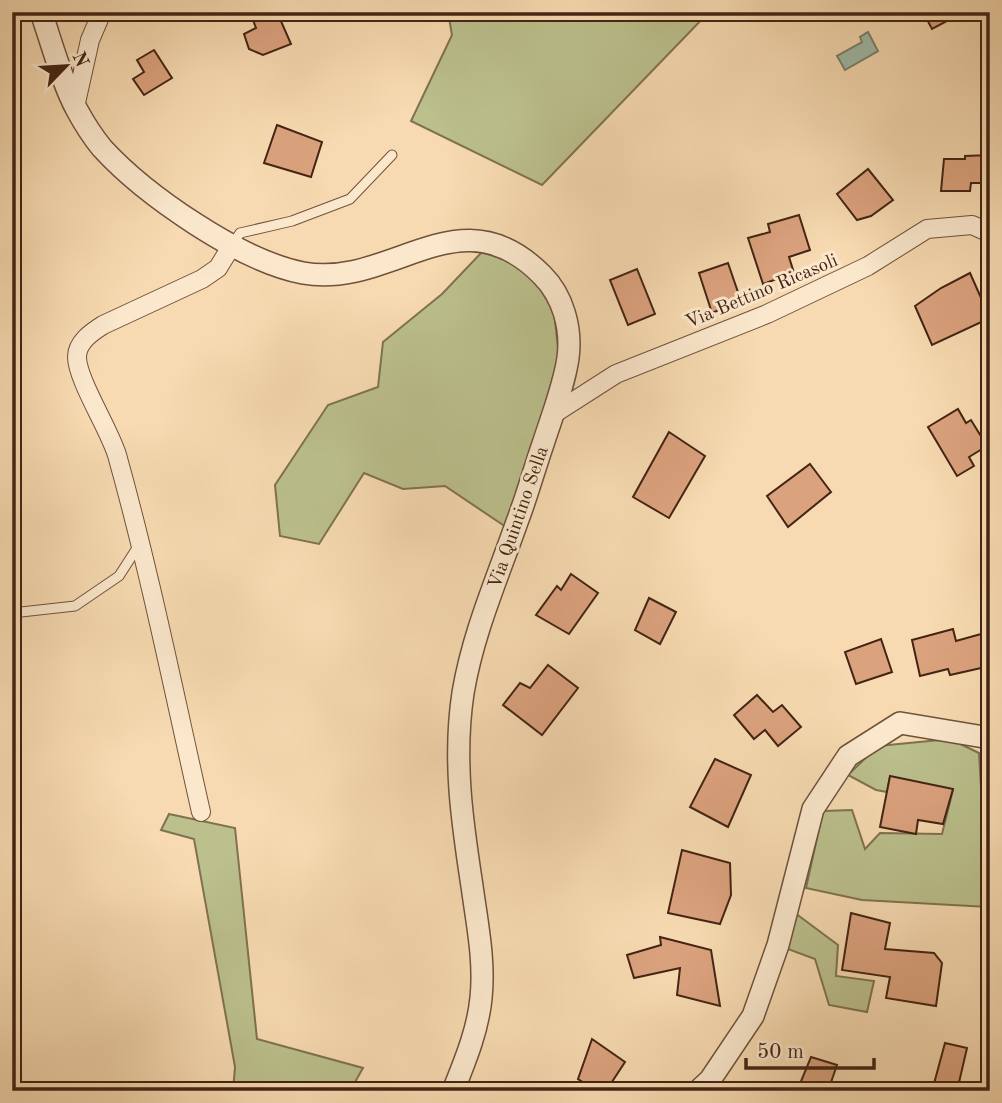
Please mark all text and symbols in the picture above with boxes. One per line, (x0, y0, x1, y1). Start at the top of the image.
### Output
north arrow (32, 32, 102, 102)
text: N (67, 49, 91, 71)
street label: Via Bettino Ricasoli (683, 252, 841, 333)
street label: Via Quintino Sella (486, 443, 553, 592)
scale bar (746, 1026, 874, 1070)
text: 50 m (757, 1042, 804, 1063)

